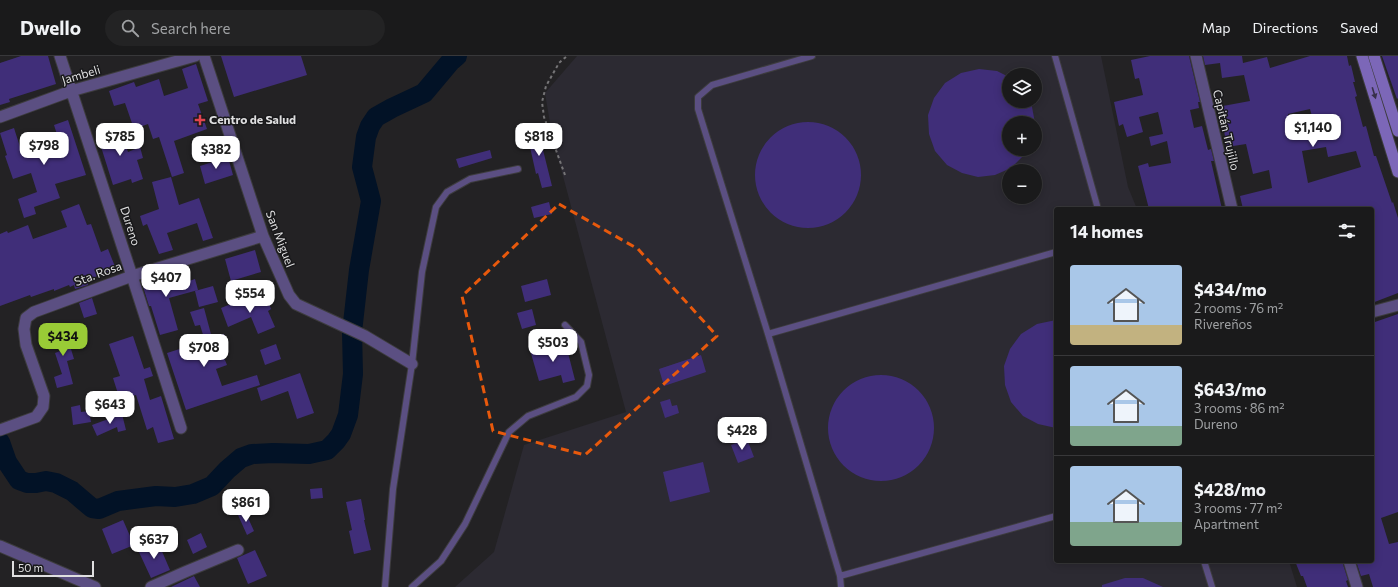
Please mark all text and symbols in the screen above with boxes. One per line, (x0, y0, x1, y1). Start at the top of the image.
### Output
search box (105, 10, 385, 46)
text: Dwello (20, 16, 81, 39)
icon: search (119, 17, 141, 39)
text: Search here (151, 19, 230, 37)
text: Map (1202, 19, 1231, 36)
text: Directions (1253, 19, 1318, 36)
text: Saved (1340, 19, 1378, 36)
street label: Jambeli (60, 62, 102, 88)
map controls (1002, 68, 1042, 204)
button: layers (1002, 68, 1042, 108)
street label: Capitán Trujillo (1211, 88, 1243, 172)
one-way arrow (1371, 88, 1377, 100)
place label: Centro de Salud (209, 112, 296, 126)
marker: Centro de Salud (194, 114, 206, 126)
pin: $1,140 (1280, 114, 1346, 148)
button: + (1002, 116, 1042, 156)
text: $1,140 (1294, 119, 1332, 135)
pin: $785 (96, 123, 144, 157)
pin: $818 (515, 123, 563, 157)
text: $785 (105, 128, 135, 144)
text: $818 (524, 128, 554, 144)
pin: $798 (20, 132, 68, 166)
pin: $382 (192, 136, 240, 170)
text: $798 (29, 137, 59, 153)
text: $382 (201, 141, 231, 157)
button: − (1002, 164, 1042, 204)
street label: Dureno (118, 204, 144, 247)
street label: San Miguel (264, 208, 298, 269)
icon: filters (1336, 220, 1358, 242)
text: 14 homes (1070, 221, 1143, 242)
street label: Sta. Rosa (72, 258, 123, 288)
pin: $407 (142, 264, 190, 298)
text: $407 (150, 269, 182, 285)
text: $434/mo (1194, 279, 1267, 300)
pin: $554 (226, 280, 274, 314)
icon: home (1102, 281, 1150, 329)
text: $554 (235, 285, 265, 301)
text: 2 rooms · 76 m² (1194, 300, 1283, 316)
text: Rivereños (1194, 316, 1252, 332)
pin: $434 (39, 323, 87, 357)
text: $434 (48, 328, 79, 344)
pin: $503 (529, 329, 577, 363)
pin: $708 (180, 334, 228, 368)
text: $503 (537, 334, 569, 350)
text: $708 (188, 339, 220, 355)
text: $643/mo (1194, 379, 1266, 400)
icon: home (1102, 382, 1150, 430)
pin: $643 (86, 391, 134, 425)
text: $643 (94, 396, 126, 412)
text: 3 rooms · 86 m² (1194, 400, 1285, 416)
text: Dureno (1194, 416, 1238, 432)
pin: $428 (718, 417, 766, 451)
text: $428 (727, 422, 757, 438)
text: $428/mo (1194, 479, 1266, 500)
icon: home (1102, 482, 1150, 530)
pin: $861 (222, 489, 270, 523)
text: $861 (231, 494, 261, 510)
text: 3 rooms · 77 m² (1194, 500, 1283, 516)
text: Apartment (1194, 516, 1259, 532)
pin: $637 (130, 526, 178, 560)
text: $637 (139, 531, 169, 547)
scale bar (12, 559, 94, 578)
text: 50 m (18, 561, 43, 574)

